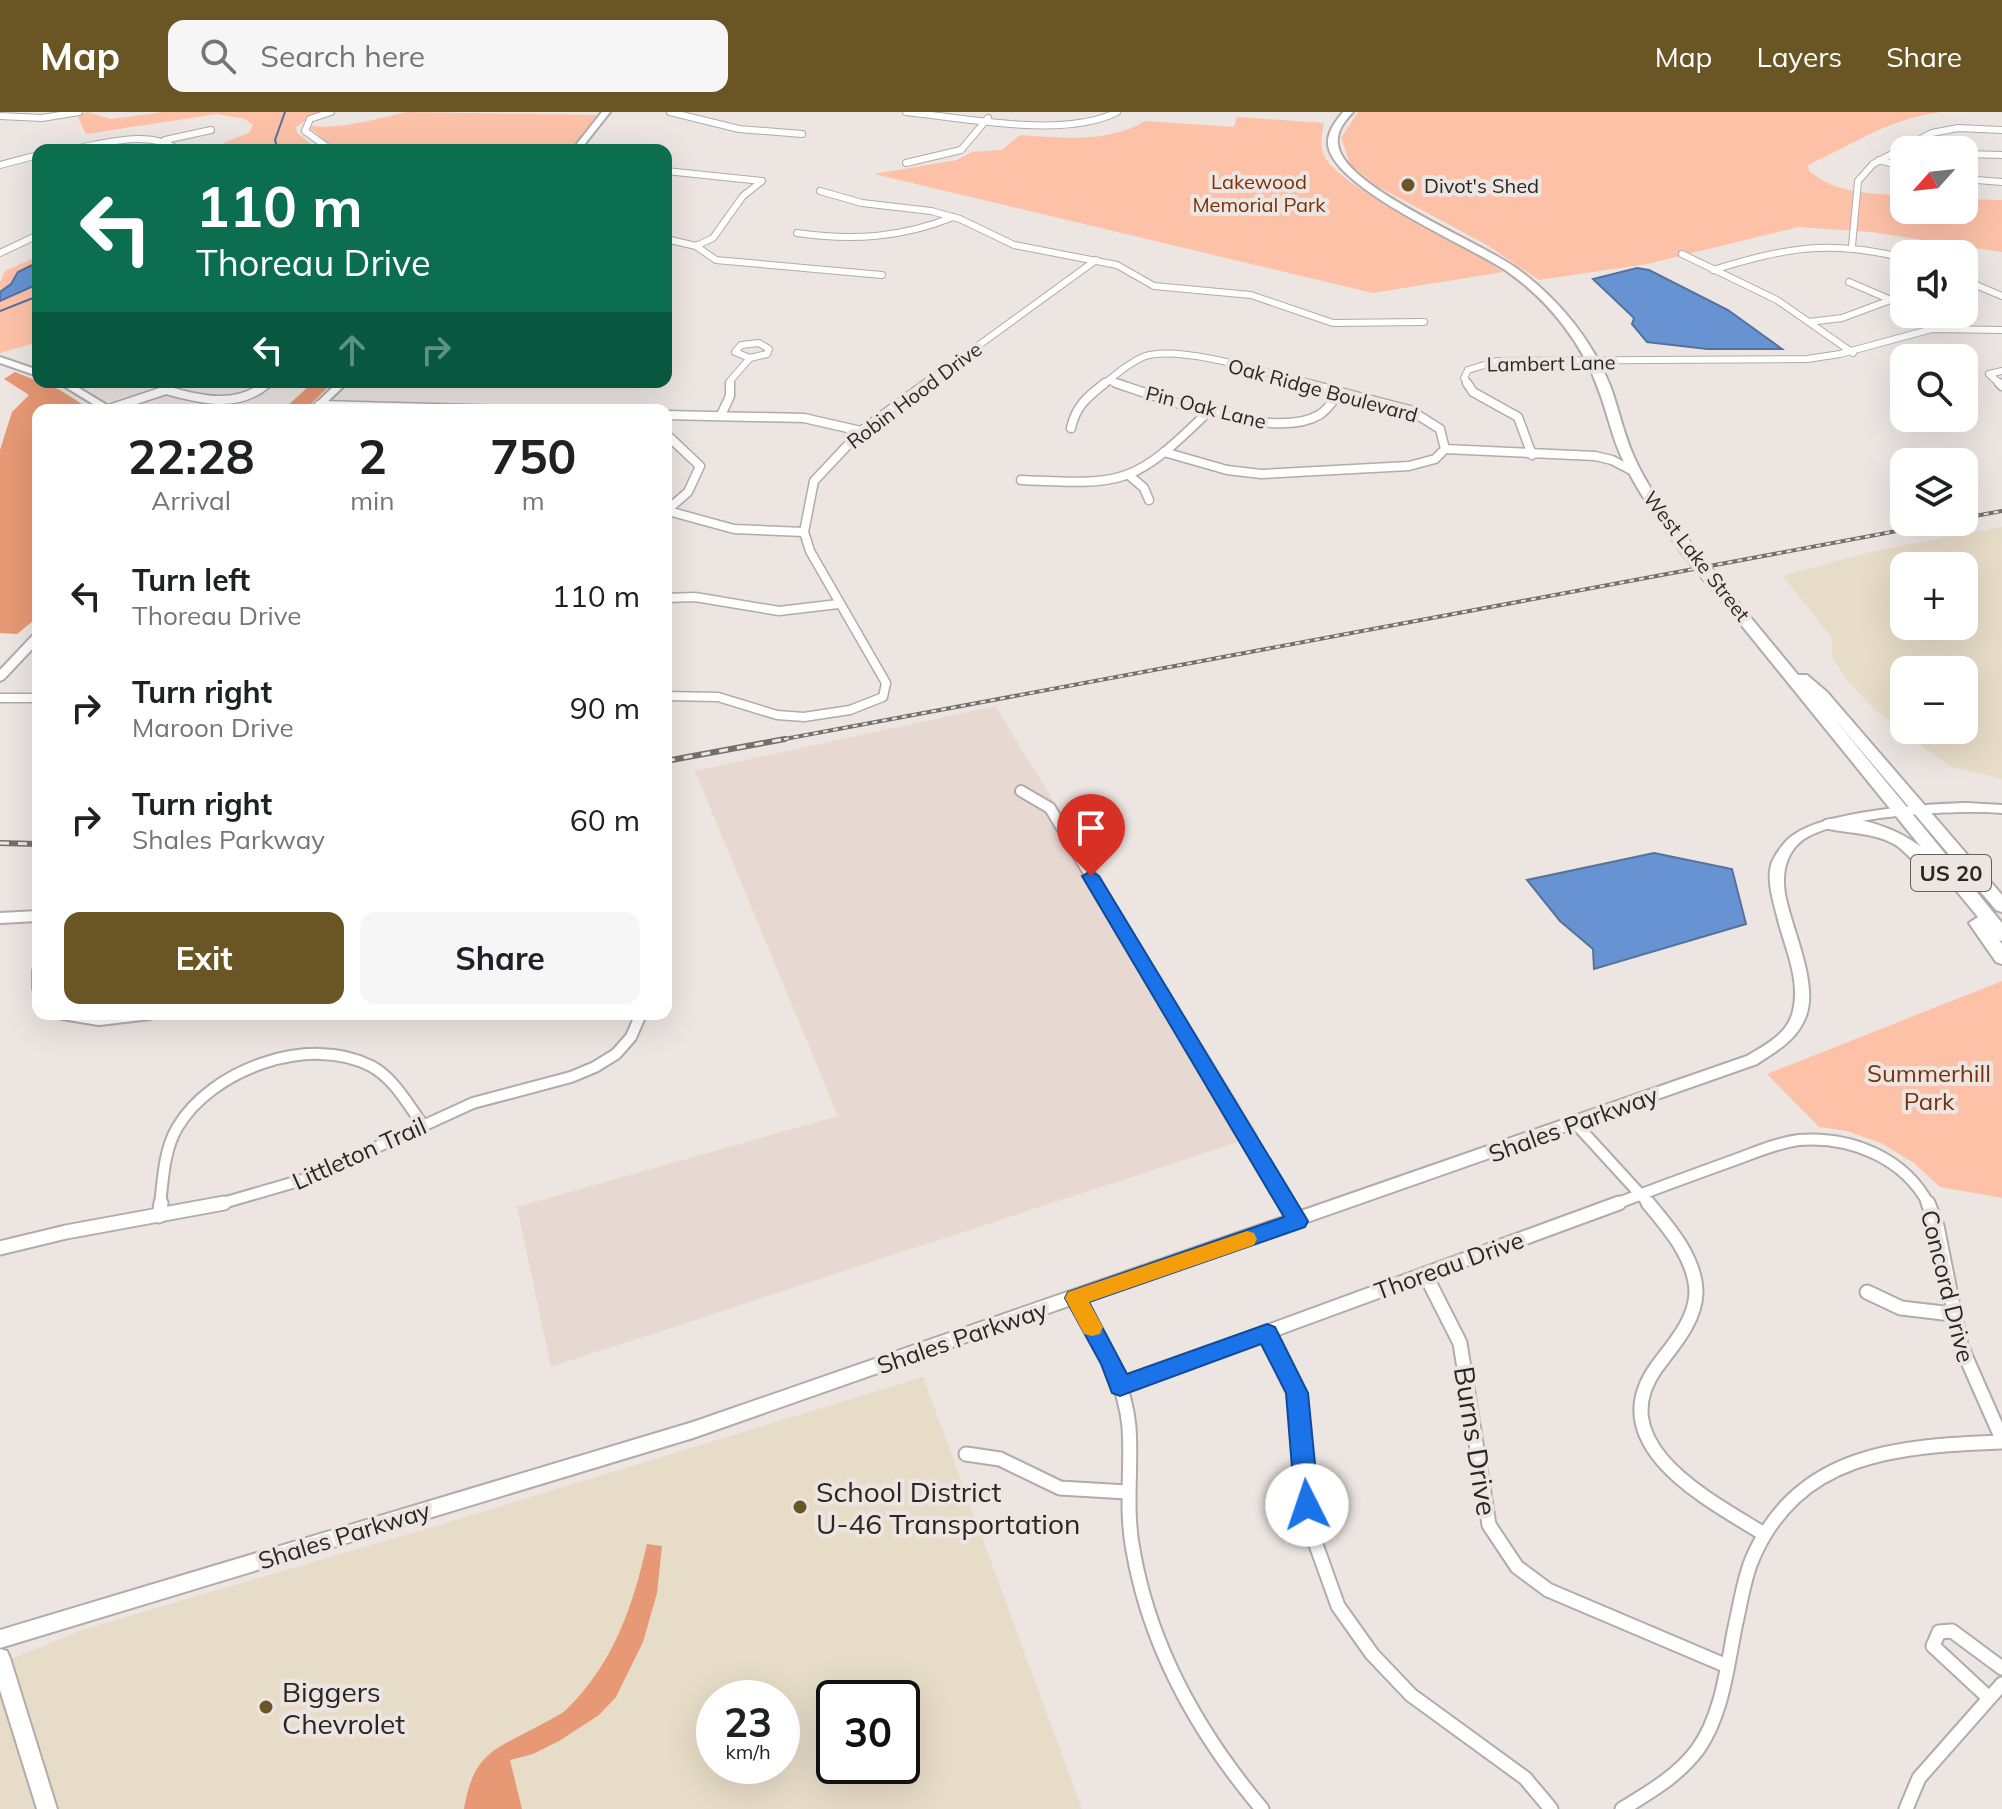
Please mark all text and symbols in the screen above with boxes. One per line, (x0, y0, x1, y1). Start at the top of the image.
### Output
search box (168, 20, 728, 92)
text: Map (40, 32, 120, 80)
icon: search (196, 34, 240, 78)
text: Search here (260, 37, 425, 75)
text: Map (1655, 39, 1712, 74)
text: Layers (1756, 39, 1842, 74)
text: Share (1886, 39, 1962, 74)
north arrow (1890, 136, 1978, 224)
map controls (1890, 136, 1978, 744)
park label: Lakewood Memorial Park (1192, 169, 1326, 217)
text: 110 m (196, 171, 363, 241)
place label: Divot's Shed (1424, 173, 1539, 198)
icon: left (64, 176, 168, 280)
marker: Divot's Shed (1399, 176, 1417, 194)
text: Thoreau Drive (196, 240, 431, 285)
button: sound (1890, 240, 1978, 328)
icon: left (246, 328, 290, 372)
icon: ahead (330, 328, 374, 372)
icon: right (414, 328, 458, 372)
street label: Robin Hood Drive (842, 336, 986, 454)
button: search (1890, 344, 1978, 432)
street label: Lambert Lane (1486, 349, 1616, 377)
street label: Oak Ridge Boulevard (1225, 353, 1421, 427)
street label: Pin Oak Lane (1143, 380, 1269, 434)
text: 22:28 (128, 426, 255, 486)
text: 2 (358, 426, 387, 486)
text: 750 (490, 426, 576, 486)
button: layers (1890, 448, 1978, 536)
text: Arrival (151, 484, 231, 517)
text: min (350, 484, 394, 517)
text: m (522, 484, 545, 517)
street label: West Lake Street (1638, 486, 1756, 626)
button: + (1890, 552, 1978, 640)
text: Turn left (132, 561, 250, 599)
icon: left (64, 574, 108, 618)
text: 110 m (552, 577, 640, 615)
text: Thoreau Drive (132, 599, 301, 632)
button: − (1890, 656, 1978, 744)
text: Turn right (132, 673, 272, 711)
icon: right (64, 686, 108, 730)
text: 90 m (570, 689, 640, 727)
text: Maroon Drive (132, 711, 294, 744)
text: Turn right (132, 785, 272, 823)
pin (1057, 794, 1125, 876)
icon: right (64, 798, 108, 842)
text: 60 m (570, 801, 640, 839)
icon: arrive (1069, 806, 1113, 850)
text: Shales Parkway (132, 823, 325, 856)
road number: US 20 (1911, 855, 1991, 891)
button: Exit (64, 912, 344, 1004)
button: Share (360, 912, 640, 1004)
park label: Summerhill Park (1867, 1058, 1991, 1116)
street label: Shales Parkway (1484, 1079, 1662, 1169)
street label: Littleton Trail (287, 1110, 431, 1196)
street label: Concord Drive (1915, 1207, 1981, 1365)
street label: Thoreau Drive (1370, 1224, 1528, 1306)
street label: Shales Parkway (873, 1294, 1051, 1380)
street label: Burns Drive (1447, 1364, 1505, 1518)
position arrow (1265, 1463, 1349, 1547)
place label: School District U-46 Transportation (816, 1474, 1080, 1541)
street label: Shales Parkway (254, 1495, 434, 1575)
marker: School District U-46 Transportation (791, 1498, 809, 1516)
place label: Biggers Chevrolet (282, 1674, 405, 1741)
speed limit sign: 30 (816, 1680, 920, 1784)
text: 23 (724, 1697, 772, 1747)
marker: Biggers Chevrolet (257, 1698, 275, 1716)
text: km/h (725, 1739, 771, 1764)

